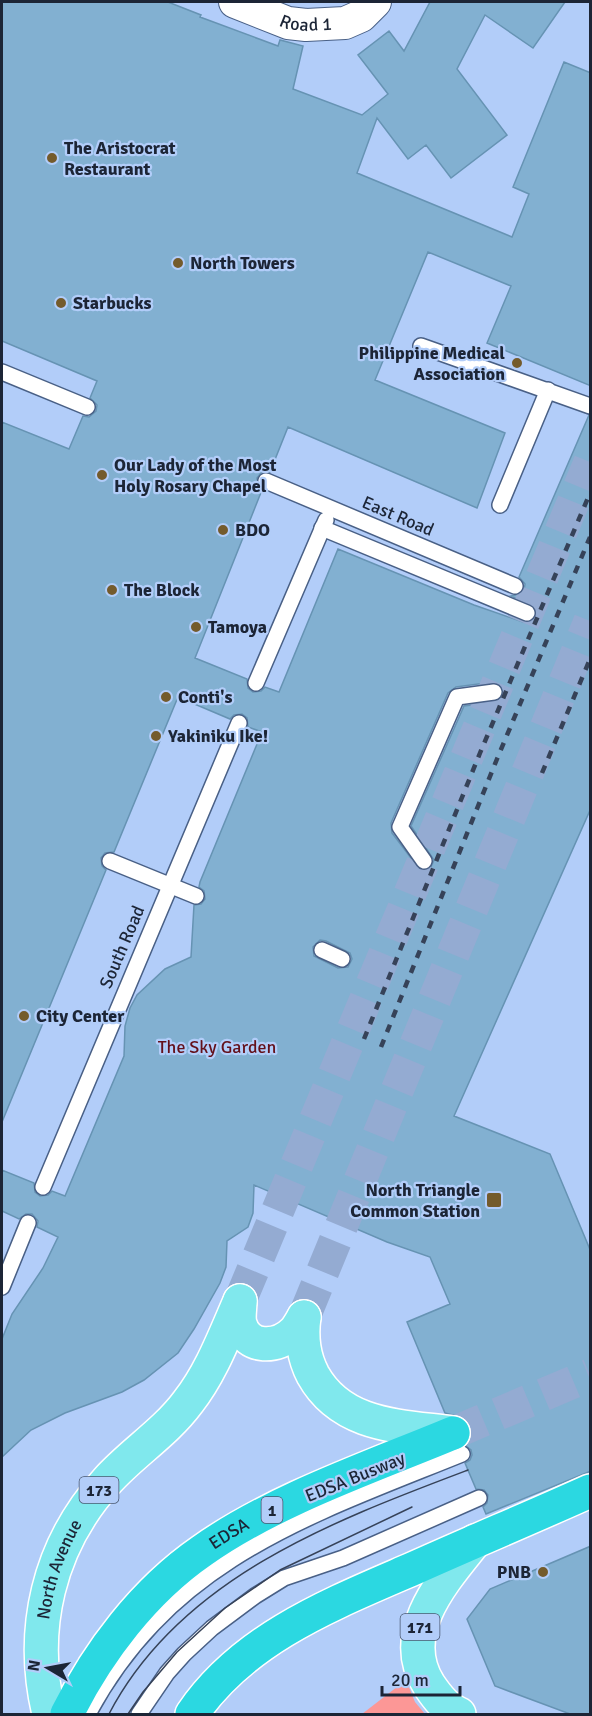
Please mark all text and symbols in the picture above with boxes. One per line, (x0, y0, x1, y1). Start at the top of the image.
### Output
street label: Road 1 (276, 10, 333, 36)
place label: The Aristocrat Restaurant (64, 137, 176, 180)
marker: The Aristocrat Restaurant (45, 151, 59, 165)
place label: North Towers (190, 252, 295, 274)
marker: North Towers (171, 256, 185, 270)
place label: Starbucks (73, 292, 152, 314)
marker: Starbucks (54, 296, 68, 310)
place label: Philippine Medical Association (359, 342, 505, 385)
marker: Philippine Medical Association (510, 356, 524, 370)
place label: Our Lady of the Most Holy Rosary Chapel (114, 454, 277, 497)
marker: Our Lady of the Most Holy Rosary Chapel (95, 468, 109, 482)
street label: East Road (359, 491, 437, 541)
place label: BDO (235, 519, 270, 541)
marker: BDO (216, 523, 230, 537)
place label: The Block (124, 579, 200, 601)
marker: The Block (105, 583, 119, 597)
place label: Tamoya (208, 616, 267, 638)
marker: Tamoya (189, 620, 203, 634)
place label: Conti's (178, 686, 232, 708)
marker: Conti's (159, 690, 173, 704)
place label: Yakiniku Ike! (167, 725, 268, 747)
marker: Yakiniku Ike! (149, 729, 163, 743)
street label: South Road (95, 902, 149, 992)
place label: City Center (36, 1005, 125, 1027)
marker: City Center (17, 1009, 31, 1023)
park label: The Sky Garden (158, 1036, 276, 1058)
place label: North Triangle Common Station (350, 1179, 480, 1222)
marker: North Triangle Common Station (485, 1191, 503, 1209)
street label: EDSA Busway (302, 1447, 409, 1507)
road number: 173 (80, 1477, 118, 1503)
road number: 1 (262, 1497, 282, 1523)
street label: EDSA (205, 1513, 253, 1554)
street label: North Avenue (32, 1515, 87, 1621)
place label: PNB (497, 1561, 531, 1583)
marker: PNB (536, 1565, 550, 1579)
road number: 171 (400, 1614, 440, 1640)
north arrow (18, 1638, 78, 1698)
text: N (23, 1658, 45, 1673)
scale bar (382, 1659, 460, 1697)
text: 20 m (391, 1669, 429, 1691)

